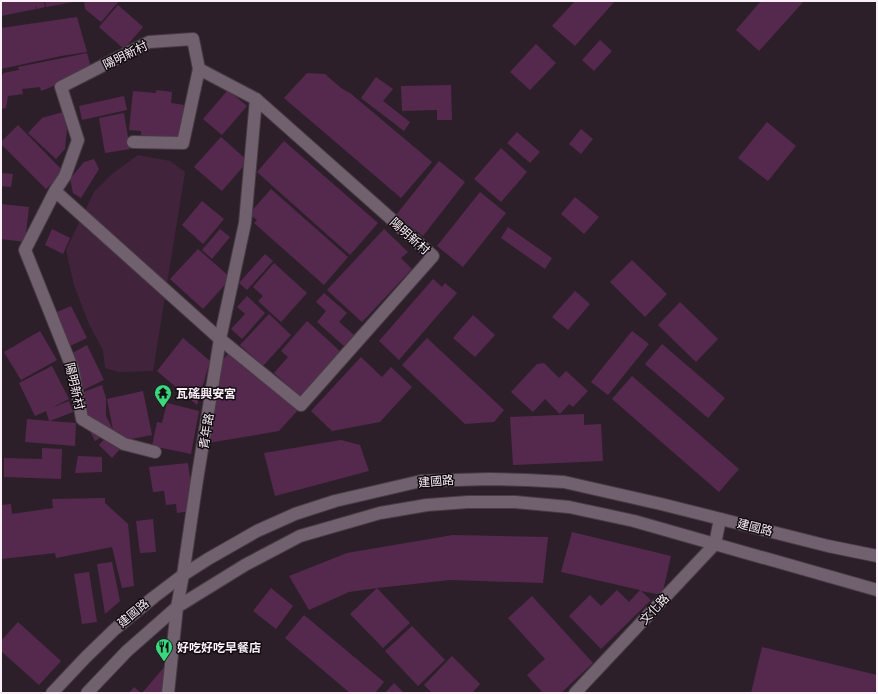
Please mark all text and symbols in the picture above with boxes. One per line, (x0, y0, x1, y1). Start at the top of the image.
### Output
street label: 陽明新村 (100, 37, 151, 72)
street label: 陽明新村 (387, 214, 434, 258)
street label: 陽明新村 (62, 361, 88, 412)
temple icon: 瓦磘興安宮 (153, 383, 173, 408)
place label: 瓦磘興安宮 (176, 386, 236, 401)
street label: 青年路 (196, 412, 216, 450)
street label: 建國路 (417, 472, 455, 490)
street label: 建國路 (736, 515, 774, 539)
street label: 文化路 (636, 591, 672, 627)
street label: 建國路 (114, 596, 152, 630)
restaurant icon: 好吃好吃早餐店 (154, 637, 174, 662)
place label: 好吃好吃早餐店 (177, 640, 261, 655)

